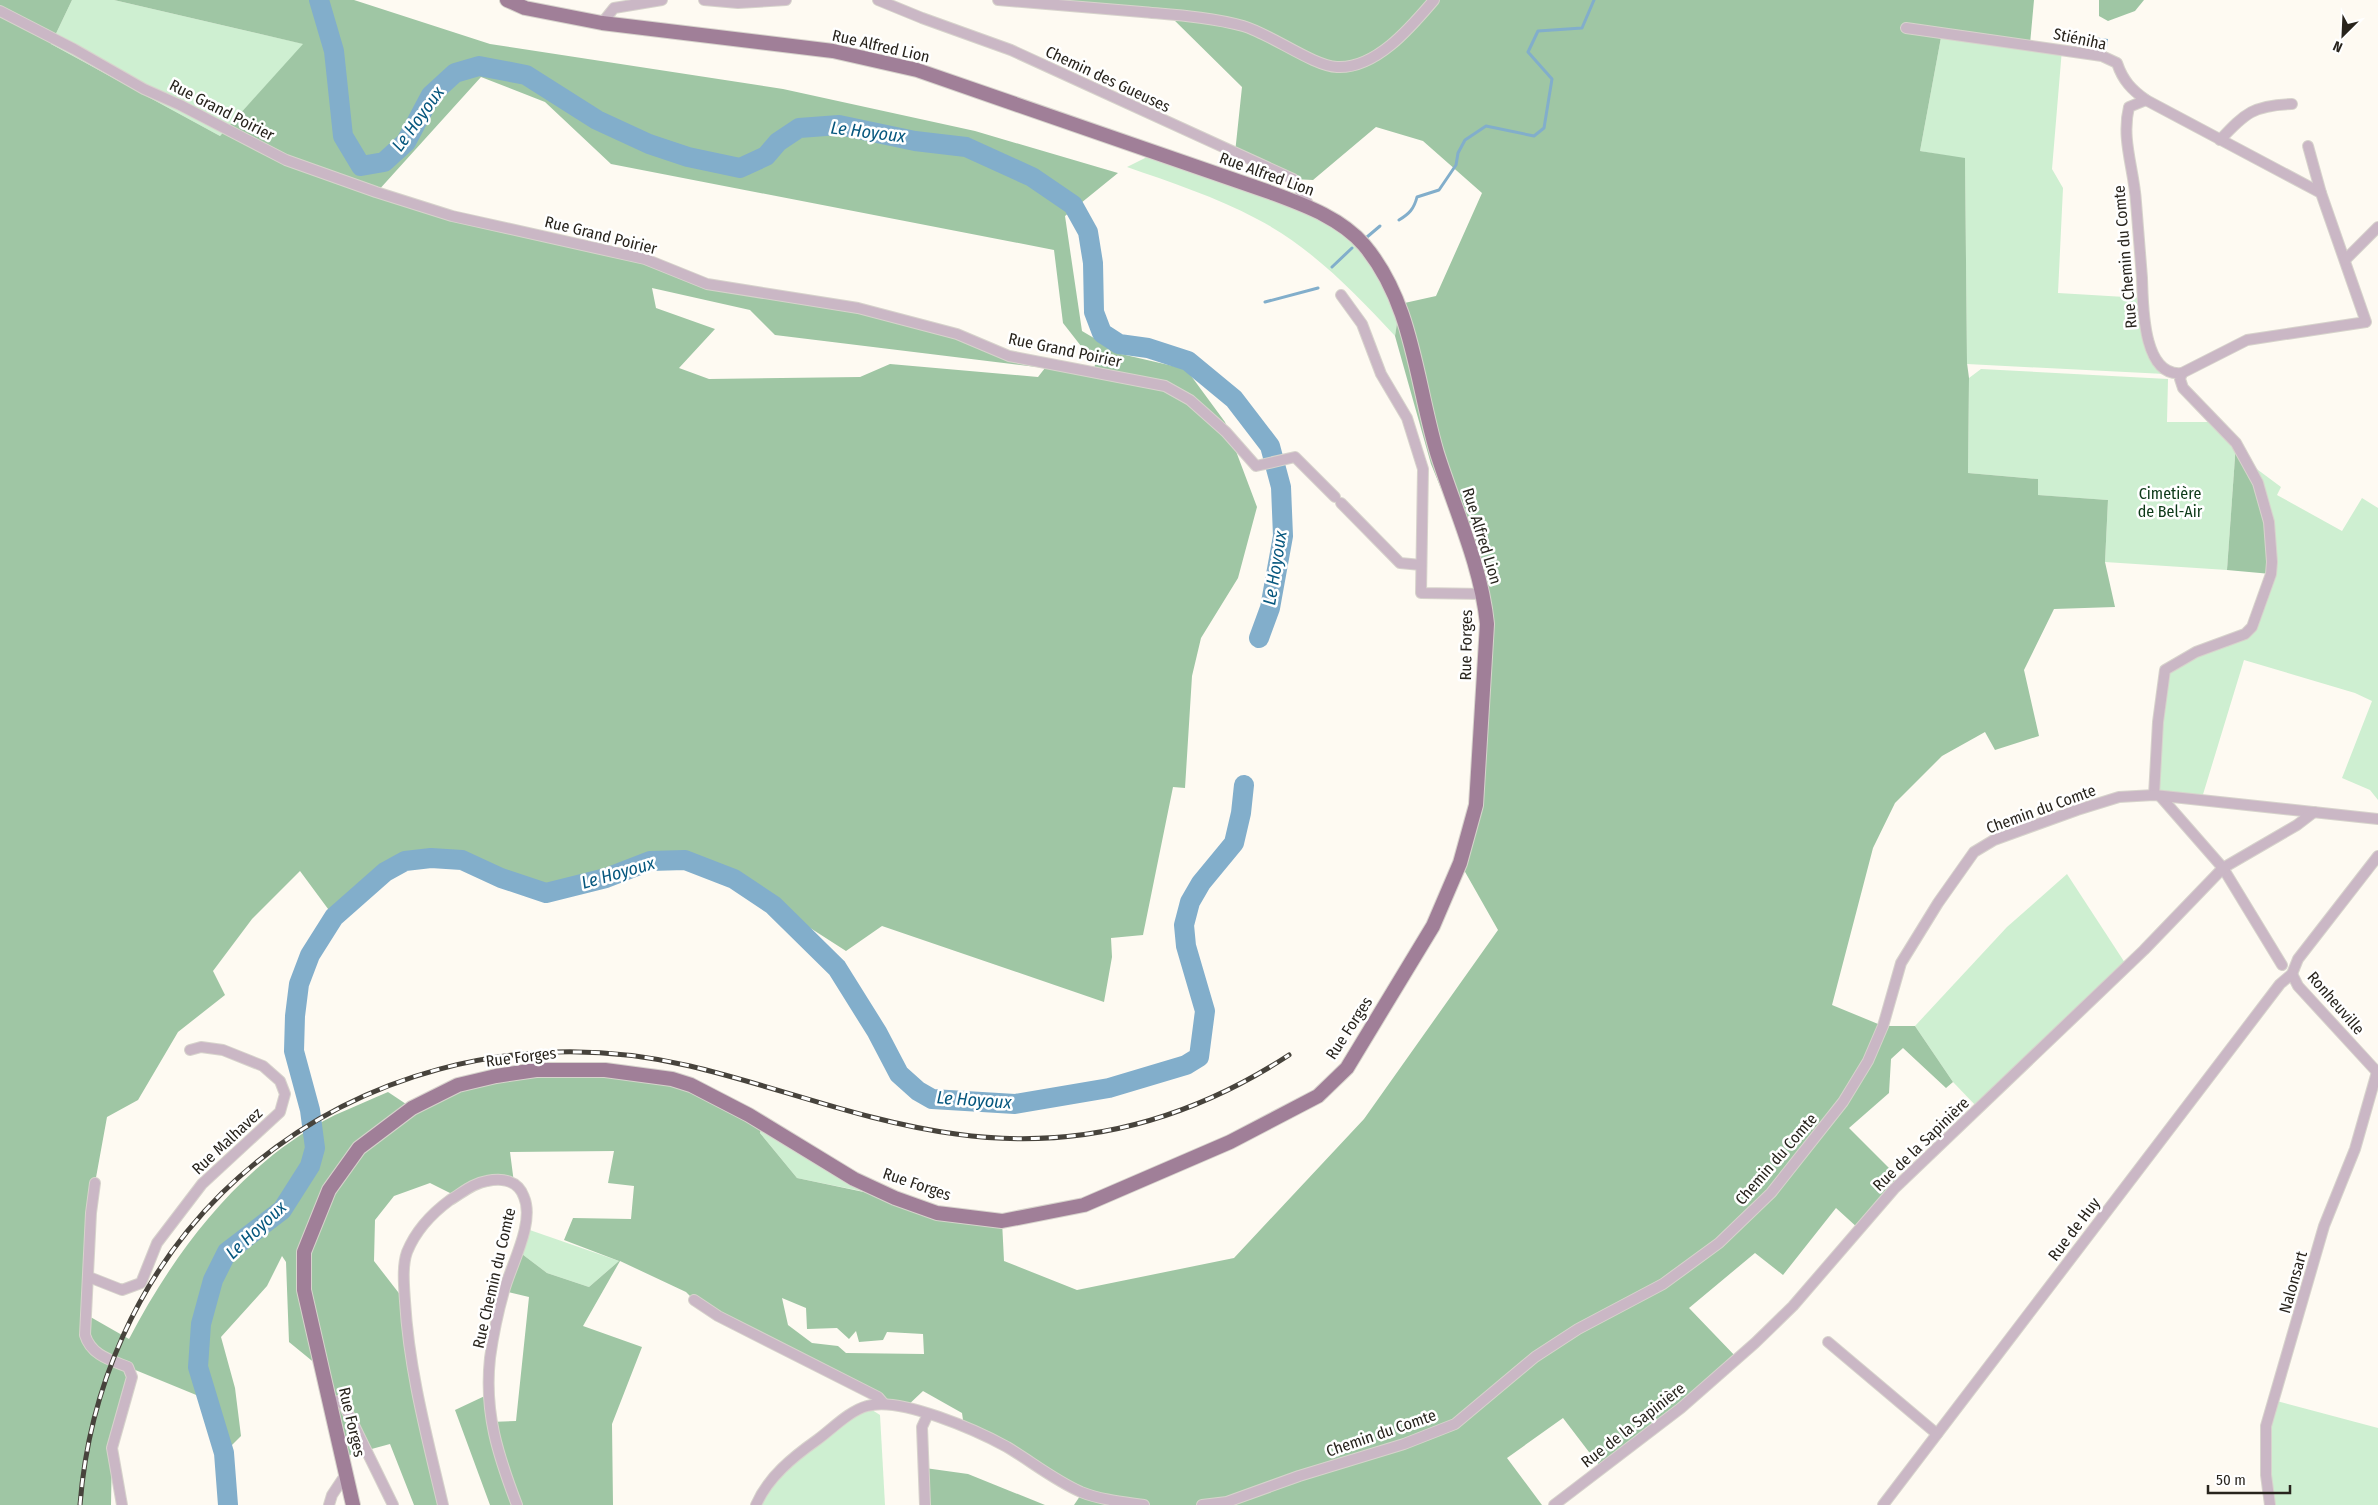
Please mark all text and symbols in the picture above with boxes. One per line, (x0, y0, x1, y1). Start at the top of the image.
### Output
north arrow (2318, 10, 2368, 60)
street label: Stiéniha (2052, 24, 2108, 54)
street label: Rue Alfred Lion (830, 26, 932, 66)
text: N (2331, 37, 2345, 56)
street label: Chemin des Gueuses (1043, 42, 1173, 116)
street label: Rue Grand Poirier (166, 75, 278, 145)
water label: Le Hoyoux (387, 81, 450, 156)
water label: Le Hoyoux (829, 117, 908, 148)
street label: Rue Alfred Lion (1217, 148, 1317, 200)
street label: Rue Chemin du Comte (2109, 184, 2141, 329)
street label: Rue Grand Poirier (543, 212, 660, 258)
street label: Rue Grand Poirier (1007, 329, 1124, 371)
park label: Cimetière de Bel-Air (2138, 484, 2203, 521)
street label: Rue Alfred Lion (1458, 486, 1506, 586)
water label: Le Hoyoux (1258, 528, 1292, 607)
street label: Rue Forges (1456, 609, 1476, 681)
street label: Chemin du Comte (1984, 780, 2098, 838)
water label: Le Hoyoux (579, 852, 658, 894)
street label: Ronheuville (2303, 968, 2369, 1039)
street label: Rue Forges (1322, 993, 1376, 1063)
street label: Rue Forges (485, 1043, 558, 1071)
water label: Le Hoyoux (936, 1086, 1013, 1114)
street label: Rue de la Sapinière (1869, 1093, 1973, 1195)
street label: Rue Malhavez (188, 1104, 266, 1178)
street label: Chemin du Comte (1731, 1109, 1821, 1209)
street label: Rue Forges (880, 1163, 954, 1205)
street label: Rue de Huy (2044, 1193, 2104, 1264)
water label: Le Hoyoux (221, 1196, 292, 1264)
street label: Rue Chemin du Comte (469, 1206, 519, 1350)
street label: Nalonsart (2275, 1248, 2311, 1315)
street label: Rue de la Sapinière (1577, 1379, 1689, 1471)
street label: Rue Forges (335, 1385, 369, 1459)
street label: Chemin du Comte (1324, 1405, 1439, 1461)
scale bar (2208, 1462, 2290, 1494)
text: 50 m (2216, 1471, 2246, 1489)

